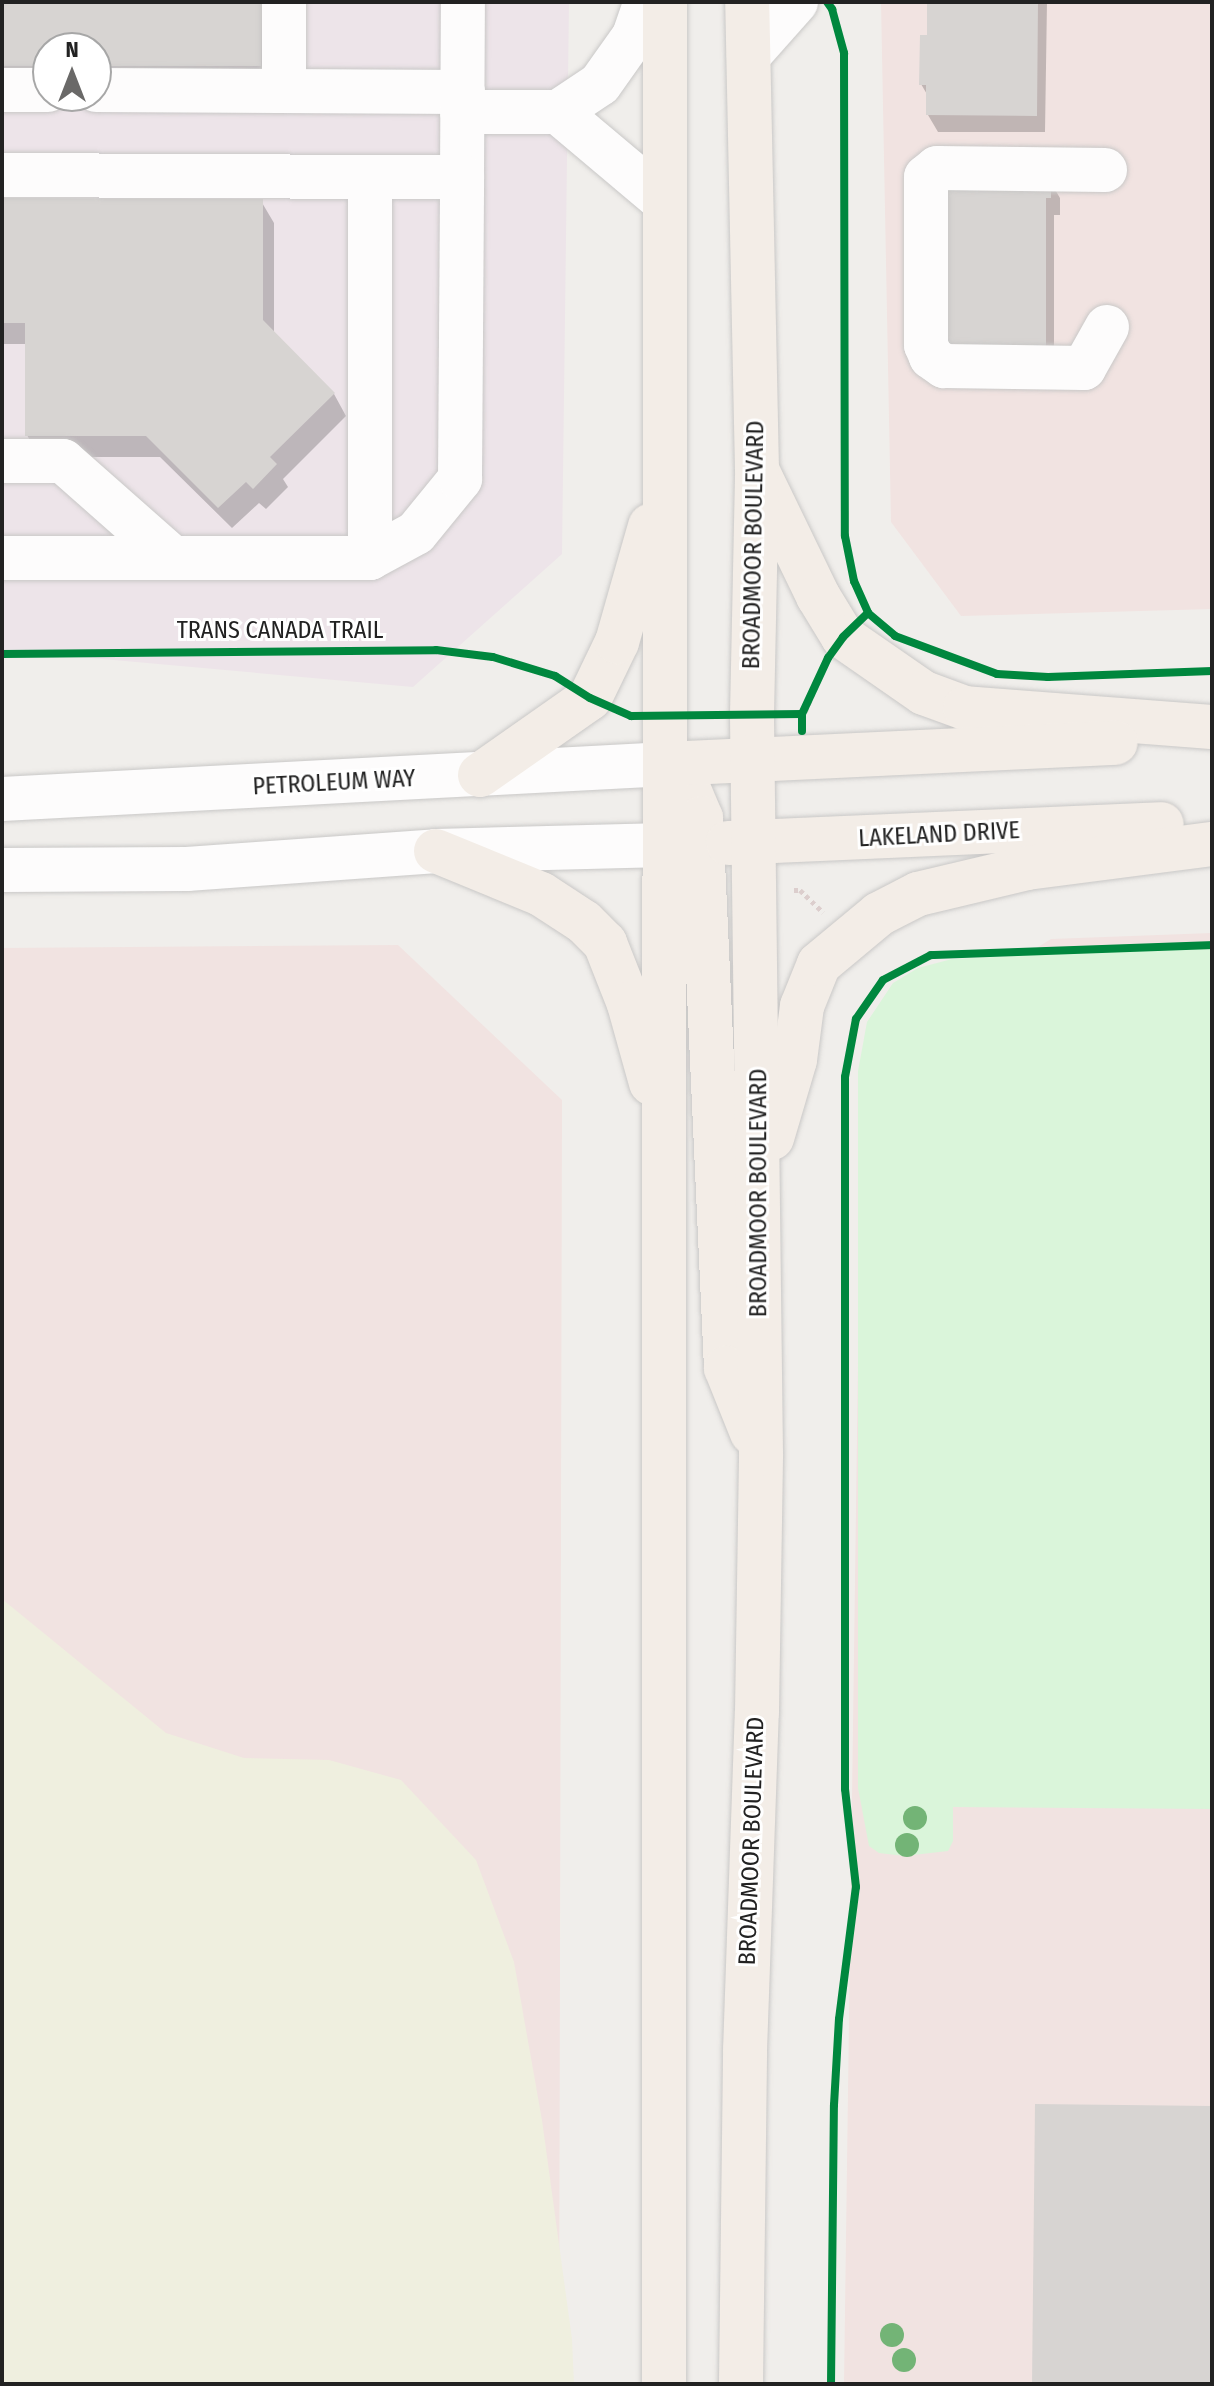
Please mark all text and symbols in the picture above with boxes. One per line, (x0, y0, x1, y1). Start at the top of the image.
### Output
north arrow (32, 32, 112, 112)
text: N (65, 36, 79, 63)
street label: BROADMOOR BOULEVARD (737, 420, 771, 670)
street label: TRANS CANADA TRAIL (177, 617, 383, 645)
street label: PETROLEUM WAY (252, 764, 416, 802)
street label: LAKELAND DRIVE (858, 816, 1020, 854)
street label: BROADMOOR BOULEVARD (745, 1069, 773, 1317)
street label: BROADMOOR BOULEVARD (733, 1716, 771, 1966)

